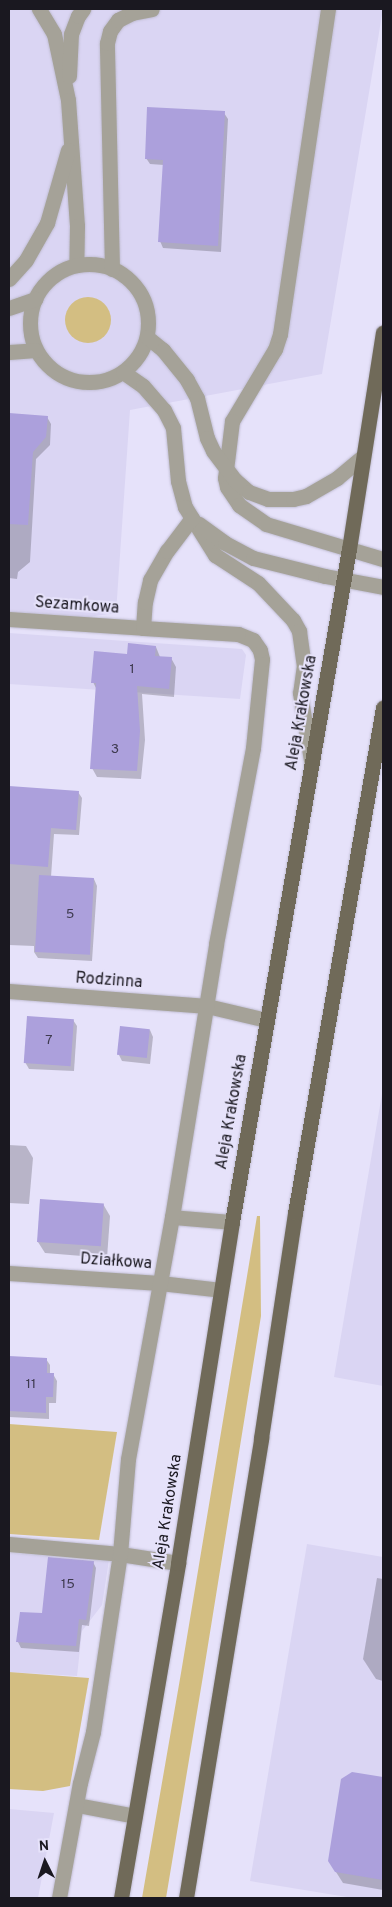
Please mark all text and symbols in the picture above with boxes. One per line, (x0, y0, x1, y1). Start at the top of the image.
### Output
street label: Sezamkowa (34, 593, 120, 619)
street label: Aleja Krakowska (282, 654, 322, 772)
house number: 1 (129, 662, 135, 678)
house number: 3 (111, 742, 119, 758)
house number: 5 (66, 907, 74, 923)
street label: Rodzinna (75, 969, 143, 993)
house number: 7 (45, 1033, 53, 1049)
street label: Aleja Krakowska (212, 1053, 252, 1171)
street label: Działkowa (79, 1250, 153, 1274)
house number: 11 (26, 1377, 36, 1393)
street label: Aleja Krakowska (149, 1453, 187, 1571)
house number: 15 (61, 1577, 75, 1593)
north arrow (20, 1837, 70, 1887)
text: N (38, 1838, 50, 1855)

